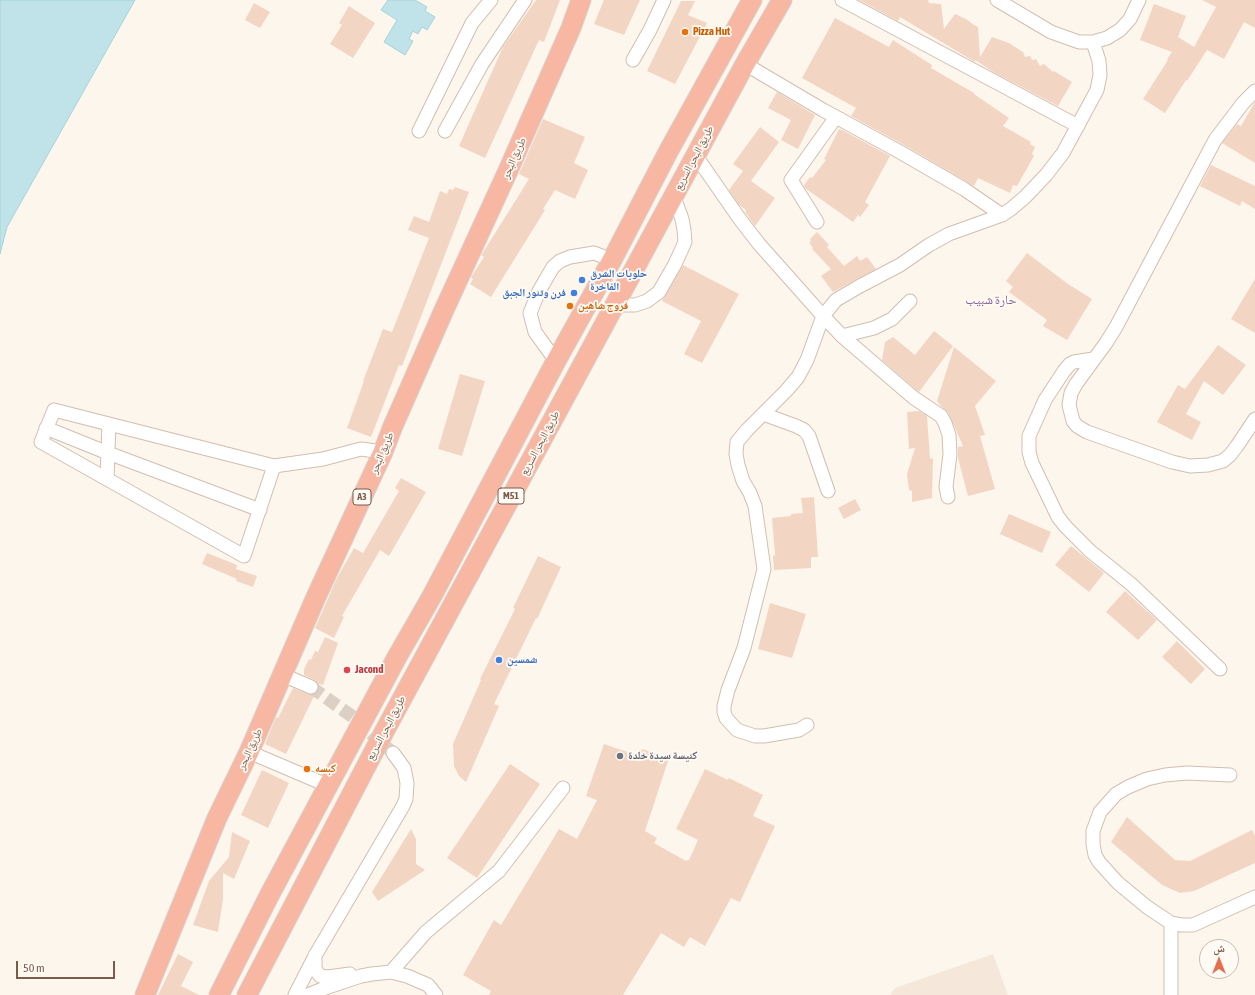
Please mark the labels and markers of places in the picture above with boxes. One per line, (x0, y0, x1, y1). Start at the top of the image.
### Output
place label: Pizza Hut (693, 25, 730, 39)
marker: Pizza Hut (680, 27, 690, 37)
place label: حلويات الشرق الفاخرة (590, 267, 647, 293)
marker: حلويات الشرق الفاخرة (577, 275, 587, 285)
place label: فرن وتنور الجبق (502, 286, 566, 300)
marker: فرن وتنور الجبق (569, 288, 579, 298)
place label: فروج شاهين (578, 299, 628, 313)
marker: فروج شاهين (565, 301, 575, 311)
place label: شمسين (507, 653, 537, 667)
marker: شمسين (494, 655, 504, 665)
place label: Jacond (355, 663, 383, 677)
marker: Jacond (342, 665, 352, 675)
place label: كنيسة سيدة خلدة (628, 749, 697, 763)
marker: كنيسة سيدة خلدة (615, 751, 625, 761)
place label: كبسه (315, 762, 336, 776)
marker: كبسه (302, 764, 312, 774)

